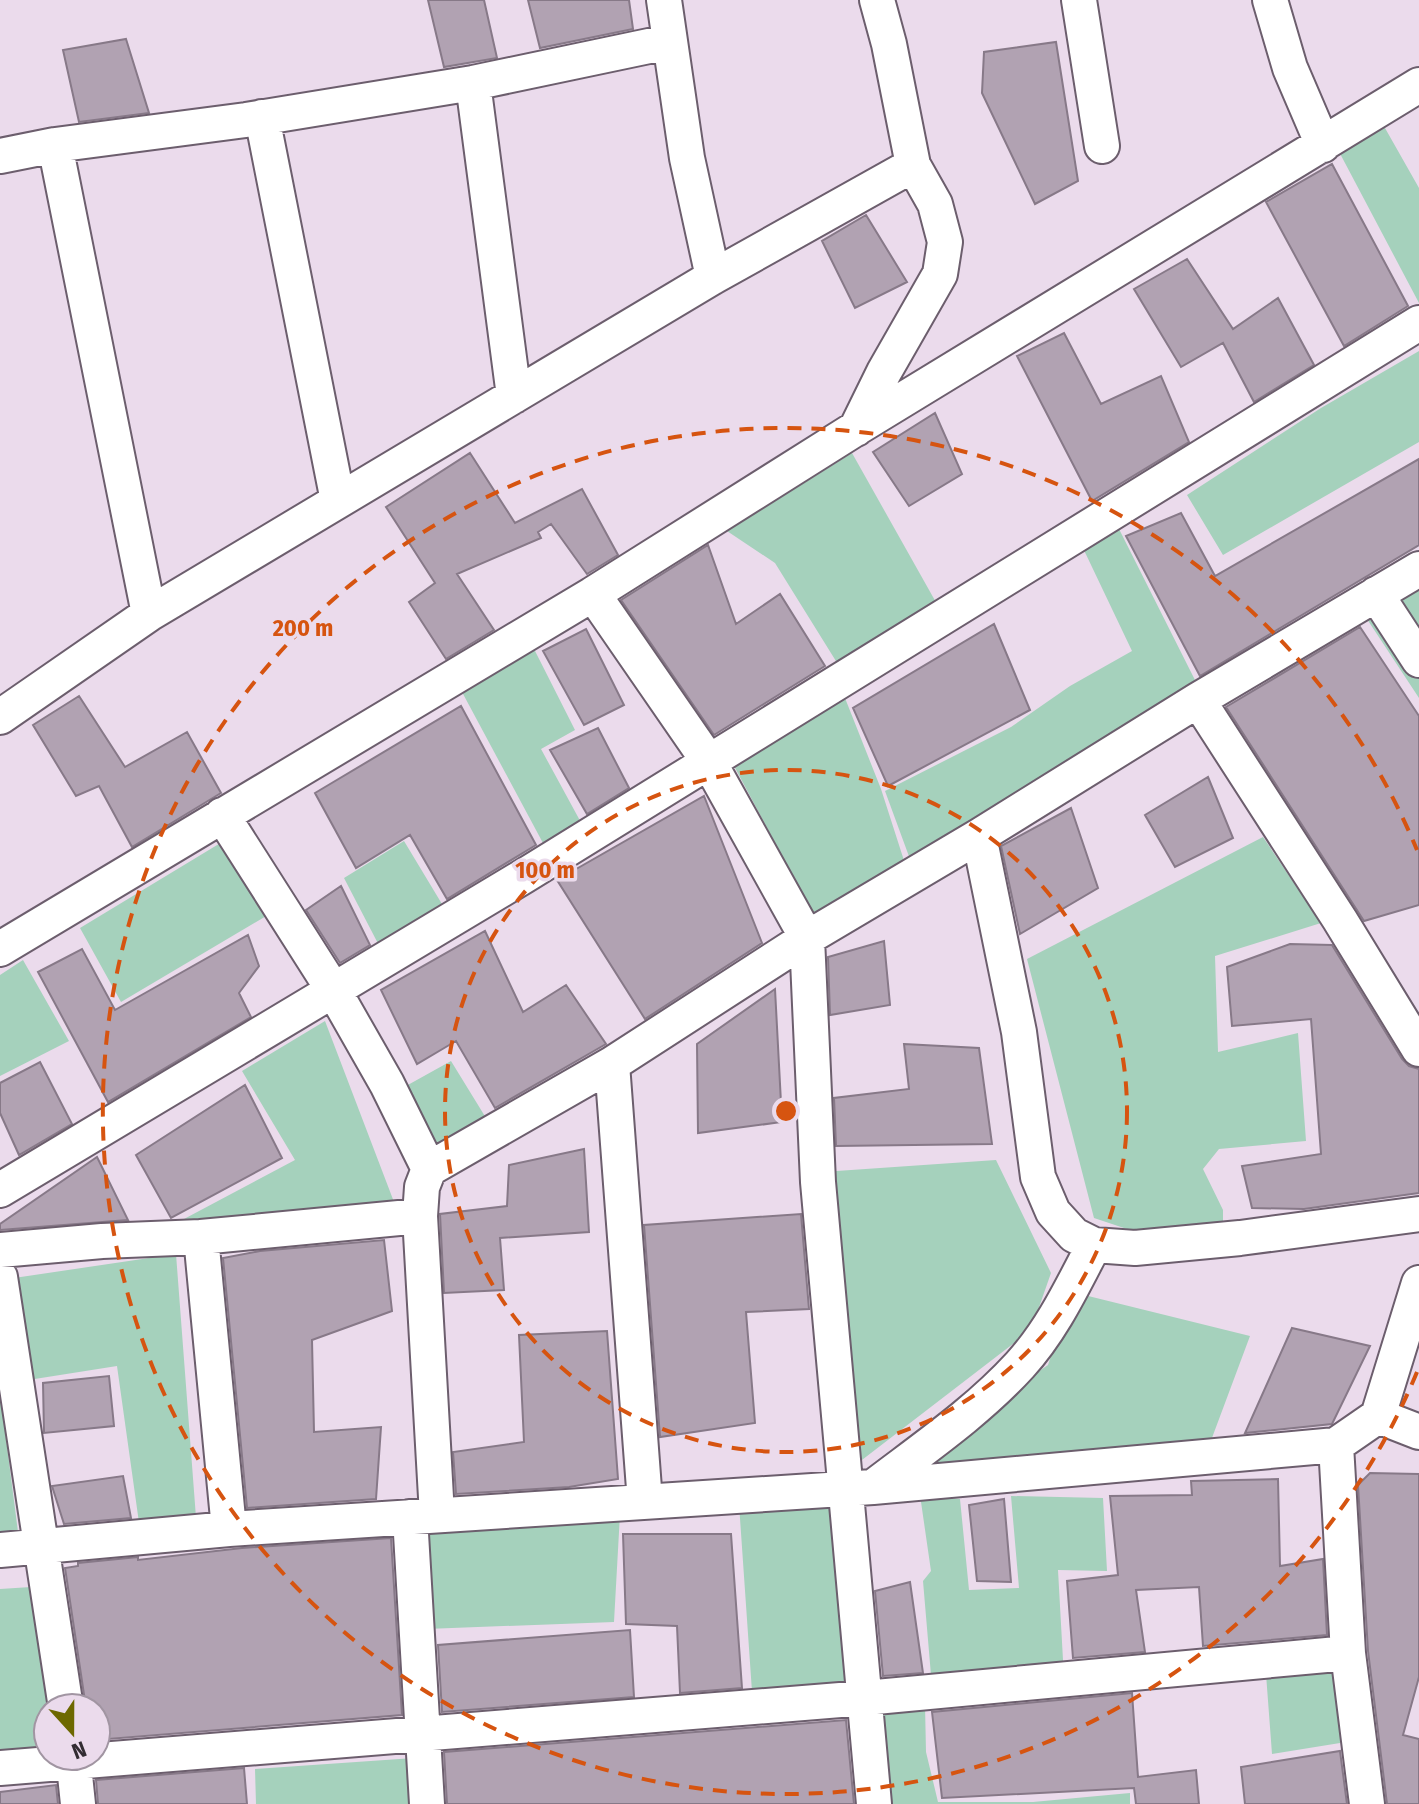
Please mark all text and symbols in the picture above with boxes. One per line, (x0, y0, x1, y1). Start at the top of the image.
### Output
text: 200 m (272, 614, 333, 642)
text: 100 m (515, 856, 575, 884)
centre of rings (772, 1097, 800, 1125)
north arrow (32, 1692, 112, 1772)
text: N (68, 1735, 90, 1765)

